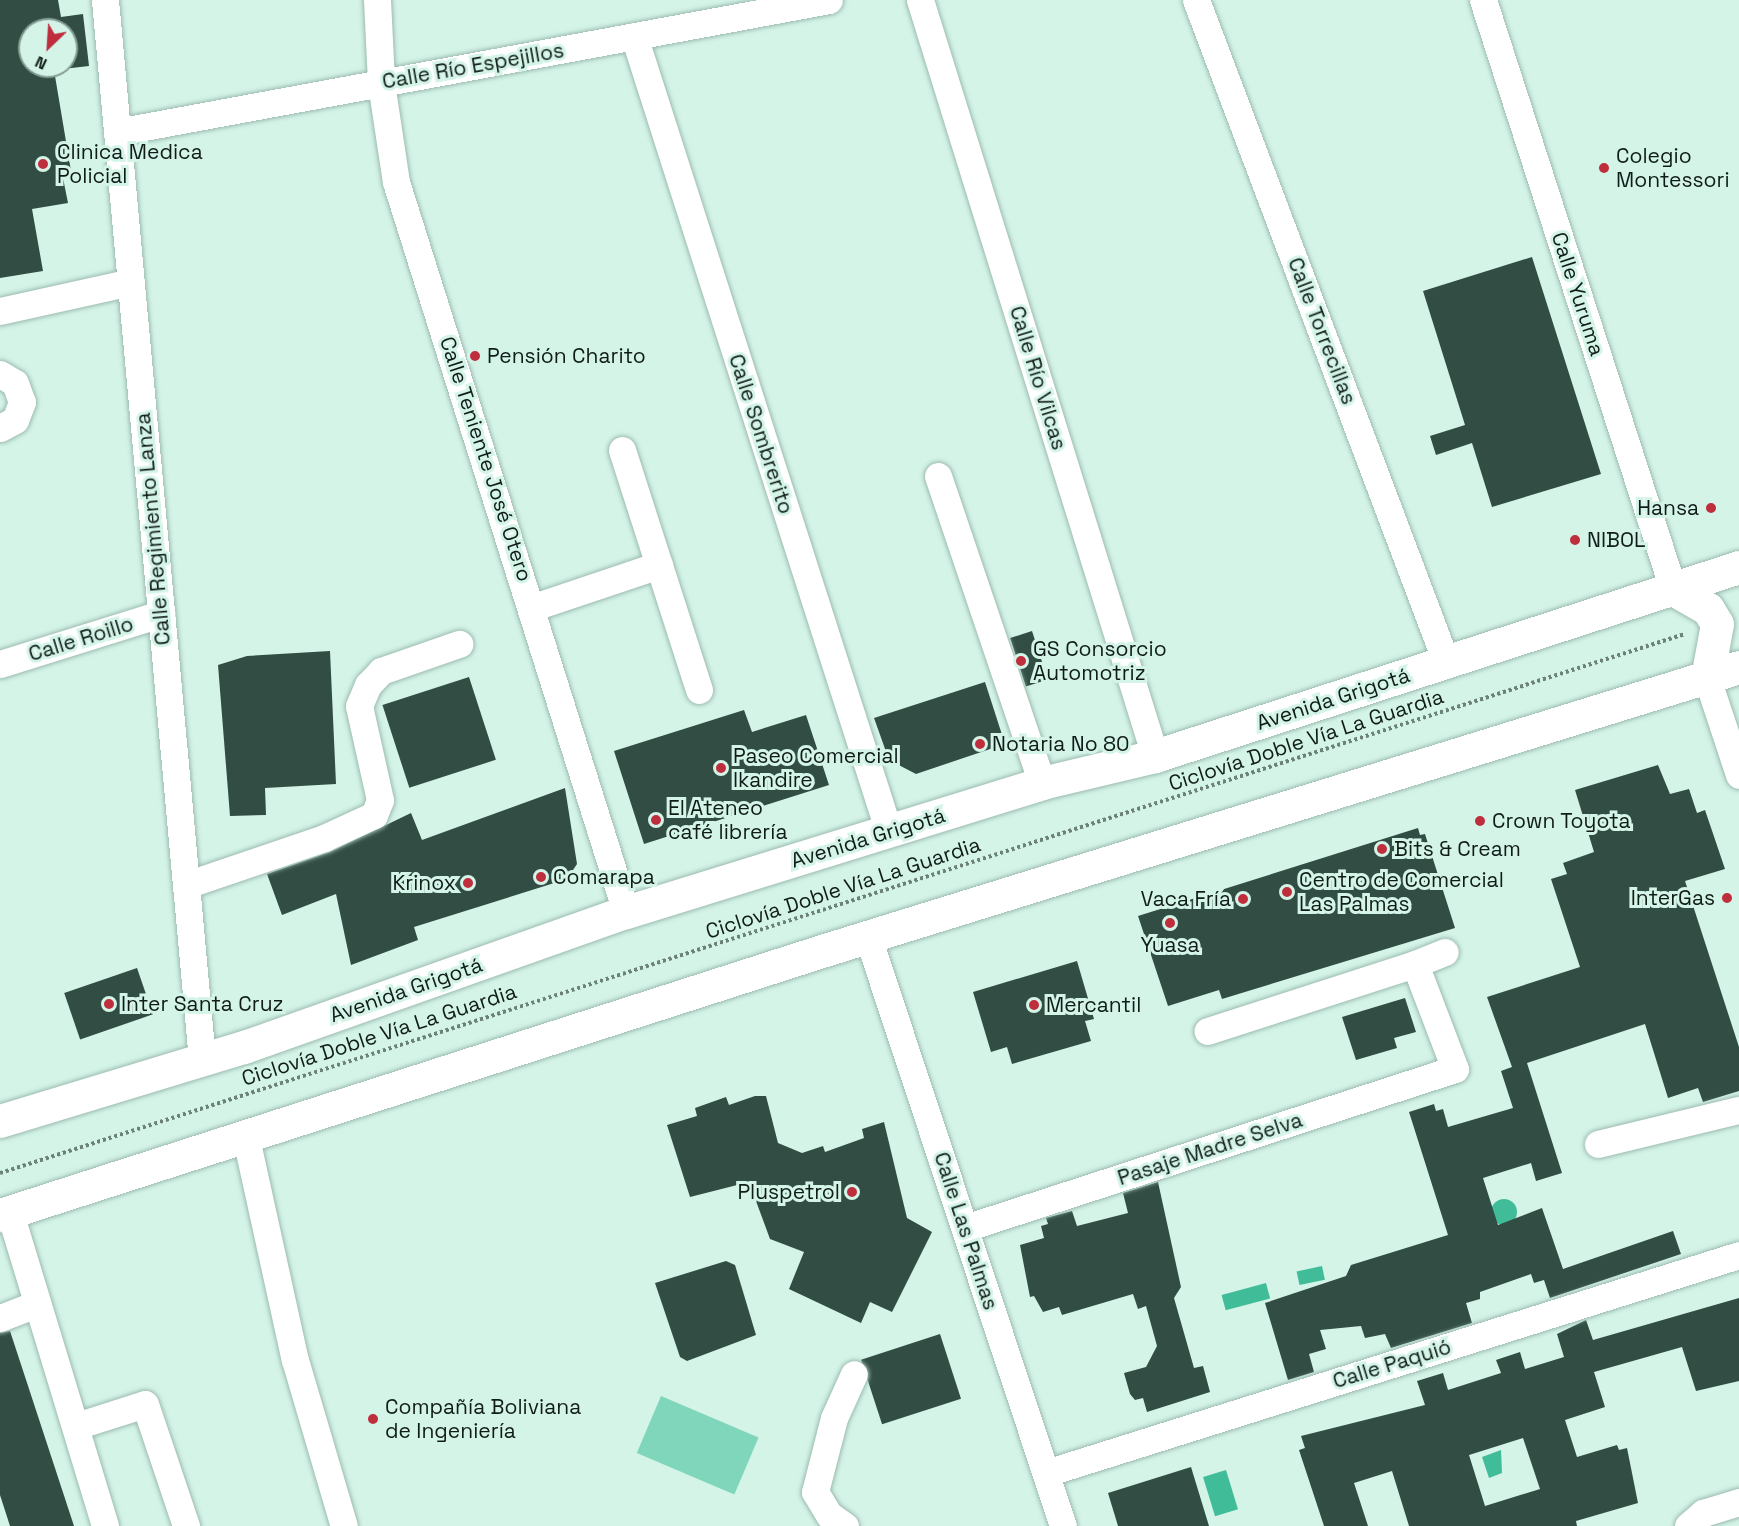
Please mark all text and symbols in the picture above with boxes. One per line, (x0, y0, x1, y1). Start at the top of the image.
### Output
north arrow (18, 18, 78, 78)
street label: Calle Río Espejillos (380, 38, 566, 94)
text: N (32, 51, 50, 75)
place label: Clinica Medica Policial (57, 139, 203, 189)
place label: Colegio Montessori (1616, 143, 1730, 193)
marker: Clinica Medica Policial (34, 155, 52, 173)
marker: Colegio Montessori (1597, 161, 1611, 175)
street label: Calle Yuruma (1546, 229, 1610, 359)
street label: Calle Torrecillas (1282, 254, 1362, 408)
street label: Calle Río Vilcas (1004, 303, 1072, 453)
street label: Calle Teniente José Otero (434, 333, 538, 585)
place label: Pensión Charito (487, 343, 646, 369)
marker: Pensión Charito (468, 349, 482, 363)
street label: Calle Sombrerito (723, 351, 799, 517)
street label: Calle Regimiento Lanza (130, 412, 176, 646)
place label: Hansa (1637, 495, 1699, 521)
marker: Hansa (1704, 501, 1718, 515)
place label: NIBOL (1587, 527, 1645, 553)
marker: NIBOL (1568, 533, 1582, 547)
street label: Calle Roillo (26, 611, 136, 667)
place label: GS Consorcio Automotriz (1033, 636, 1167, 686)
marker: GS Consorcio Automotriz (1014, 654, 1028, 668)
street label: Avenida Grigotá (1253, 662, 1413, 736)
street label: Ciclovía Doble Vía La Guardia (1165, 684, 1447, 796)
place label: Notaria No 80 (992, 731, 1130, 757)
marker: Notaria No 80 (973, 737, 987, 751)
place label: Paseo Comercial Ikandire (733, 743, 899, 793)
marker: Paseo Comercial Ikandire (714, 761, 728, 775)
place label: El Ateneo café librería (668, 795, 787, 845)
street label: Avenida Grigotá (788, 803, 948, 873)
place label: Crown Toyota (1492, 808, 1631, 834)
marker: El Ateneo café librería (649, 813, 663, 827)
marker: Crown Toyota (1473, 814, 1487, 828)
street label: Ciclovía Doble Vía La Guardia (702, 832, 984, 944)
place label: Bits & Cream (1394, 836, 1521, 862)
marker: Bits & Cream (1375, 842, 1389, 856)
place label: Comarapa (553, 864, 655, 890)
place label: Centro de Comercial Las Palmas (1299, 867, 1504, 917)
place label: Krinox (393, 870, 456, 896)
marker: Comarapa (534, 870, 548, 884)
marker: Krinox (461, 876, 475, 890)
marker: Centro de Comercial Las Palmas (1280, 885, 1294, 899)
place label: InterGas (1631, 885, 1715, 911)
place label: Vaca Fría (1140, 886, 1231, 912)
marker: InterGas (1720, 891, 1734, 905)
marker: Vaca Fría (1236, 892, 1250, 906)
marker: Yuasa (1163, 916, 1177, 930)
place label: Yuasa (1140, 932, 1200, 958)
street label: Avenida Grigotá (326, 952, 486, 1028)
street label: Ciclovía Doble Vía La Guardia (238, 979, 520, 1091)
place label: Inter Santa Cruz (121, 991, 284, 1017)
place label: Mercantil (1046, 992, 1141, 1018)
marker: Inter Santa Cruz (102, 997, 116, 1011)
marker: Mercantil (1027, 998, 1041, 1012)
street label: Pasaje Madre Selva (1114, 1107, 1306, 1191)
street label: Calle Las Palmas (929, 1149, 1003, 1313)
place label: Pluspetrol (737, 1179, 840, 1205)
marker: Pluspetrol (845, 1185, 859, 1199)
street label: Calle Paquió (1330, 1334, 1454, 1394)
place label: Compañía Boliviana de Ingeniería (385, 1394, 581, 1444)
marker: Compañía Boliviana de Ingeniería (366, 1412, 380, 1426)

